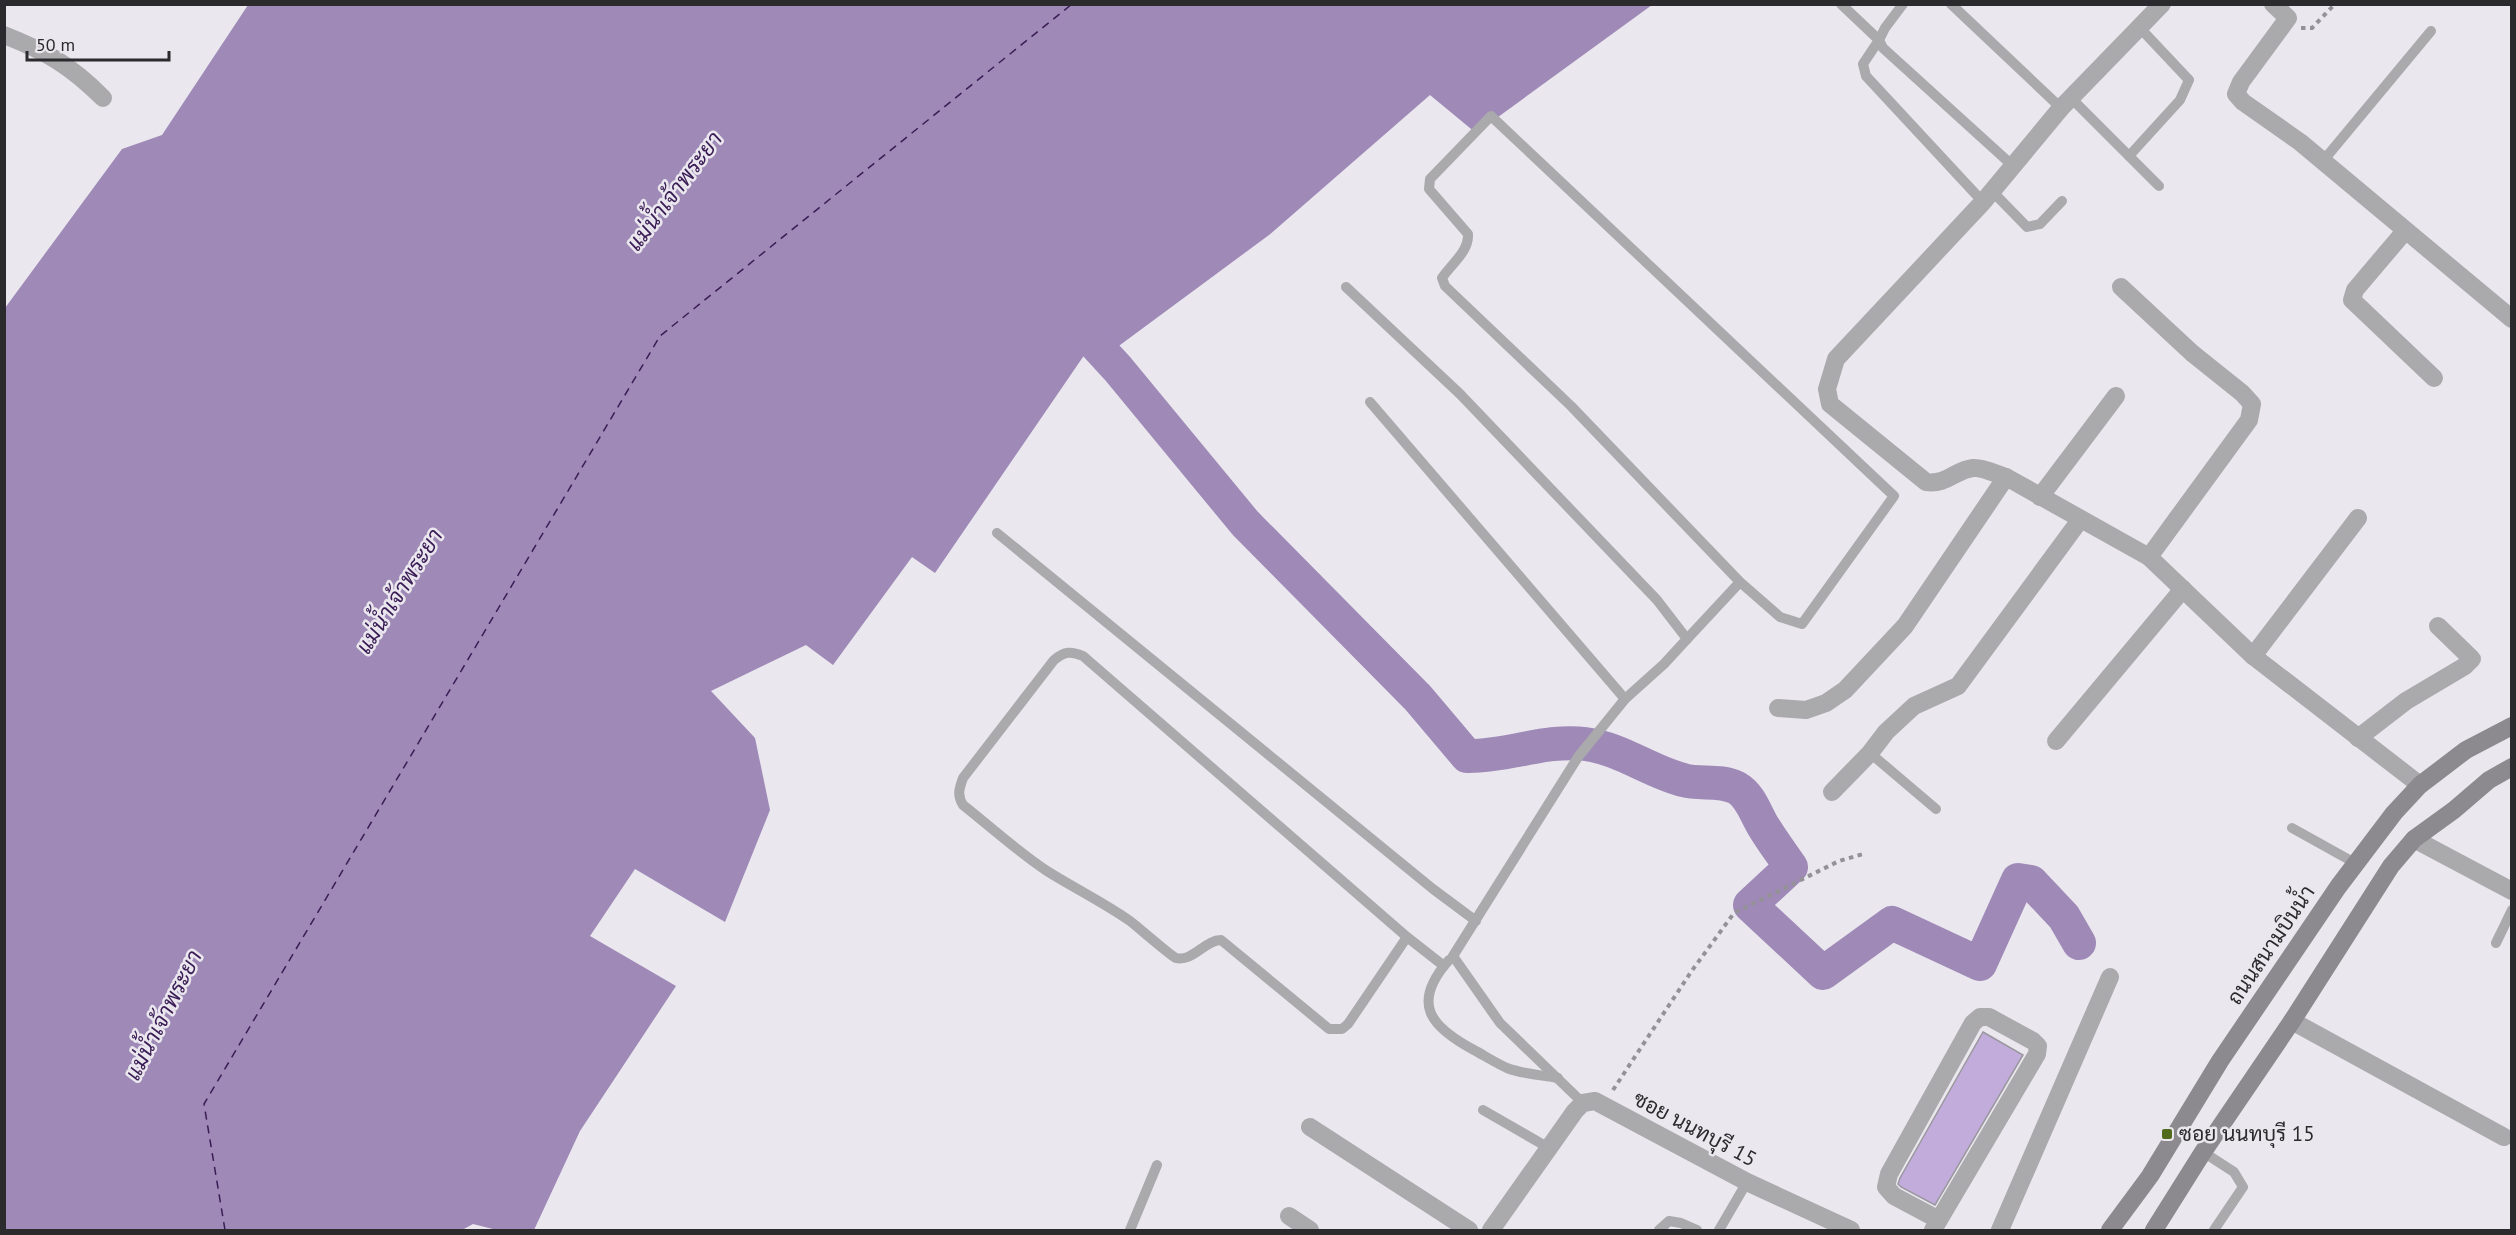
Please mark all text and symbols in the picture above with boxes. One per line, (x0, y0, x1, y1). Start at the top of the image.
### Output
scale bar (27, 24, 170, 62)
text: 50 m (36, 33, 75, 56)
water label: แม่น้ำเจ้าพระยา (616, 123, 728, 256)
water label: แม่น้ำเจ้าพระยา (345, 521, 449, 659)
street label: ถนนสนามบินน้ำ (2217, 878, 2320, 1010)
water label: แม่น้ำเจ้าพระยา (114, 943, 208, 1085)
street label: ซอย นนทบุรี 15 (1629, 1085, 1761, 1173)
place label: ซอย นนทบุรี 15 (2179, 1120, 2315, 1148)
marker: ซอย นนทบุรี 15 (2160, 1127, 2174, 1141)

